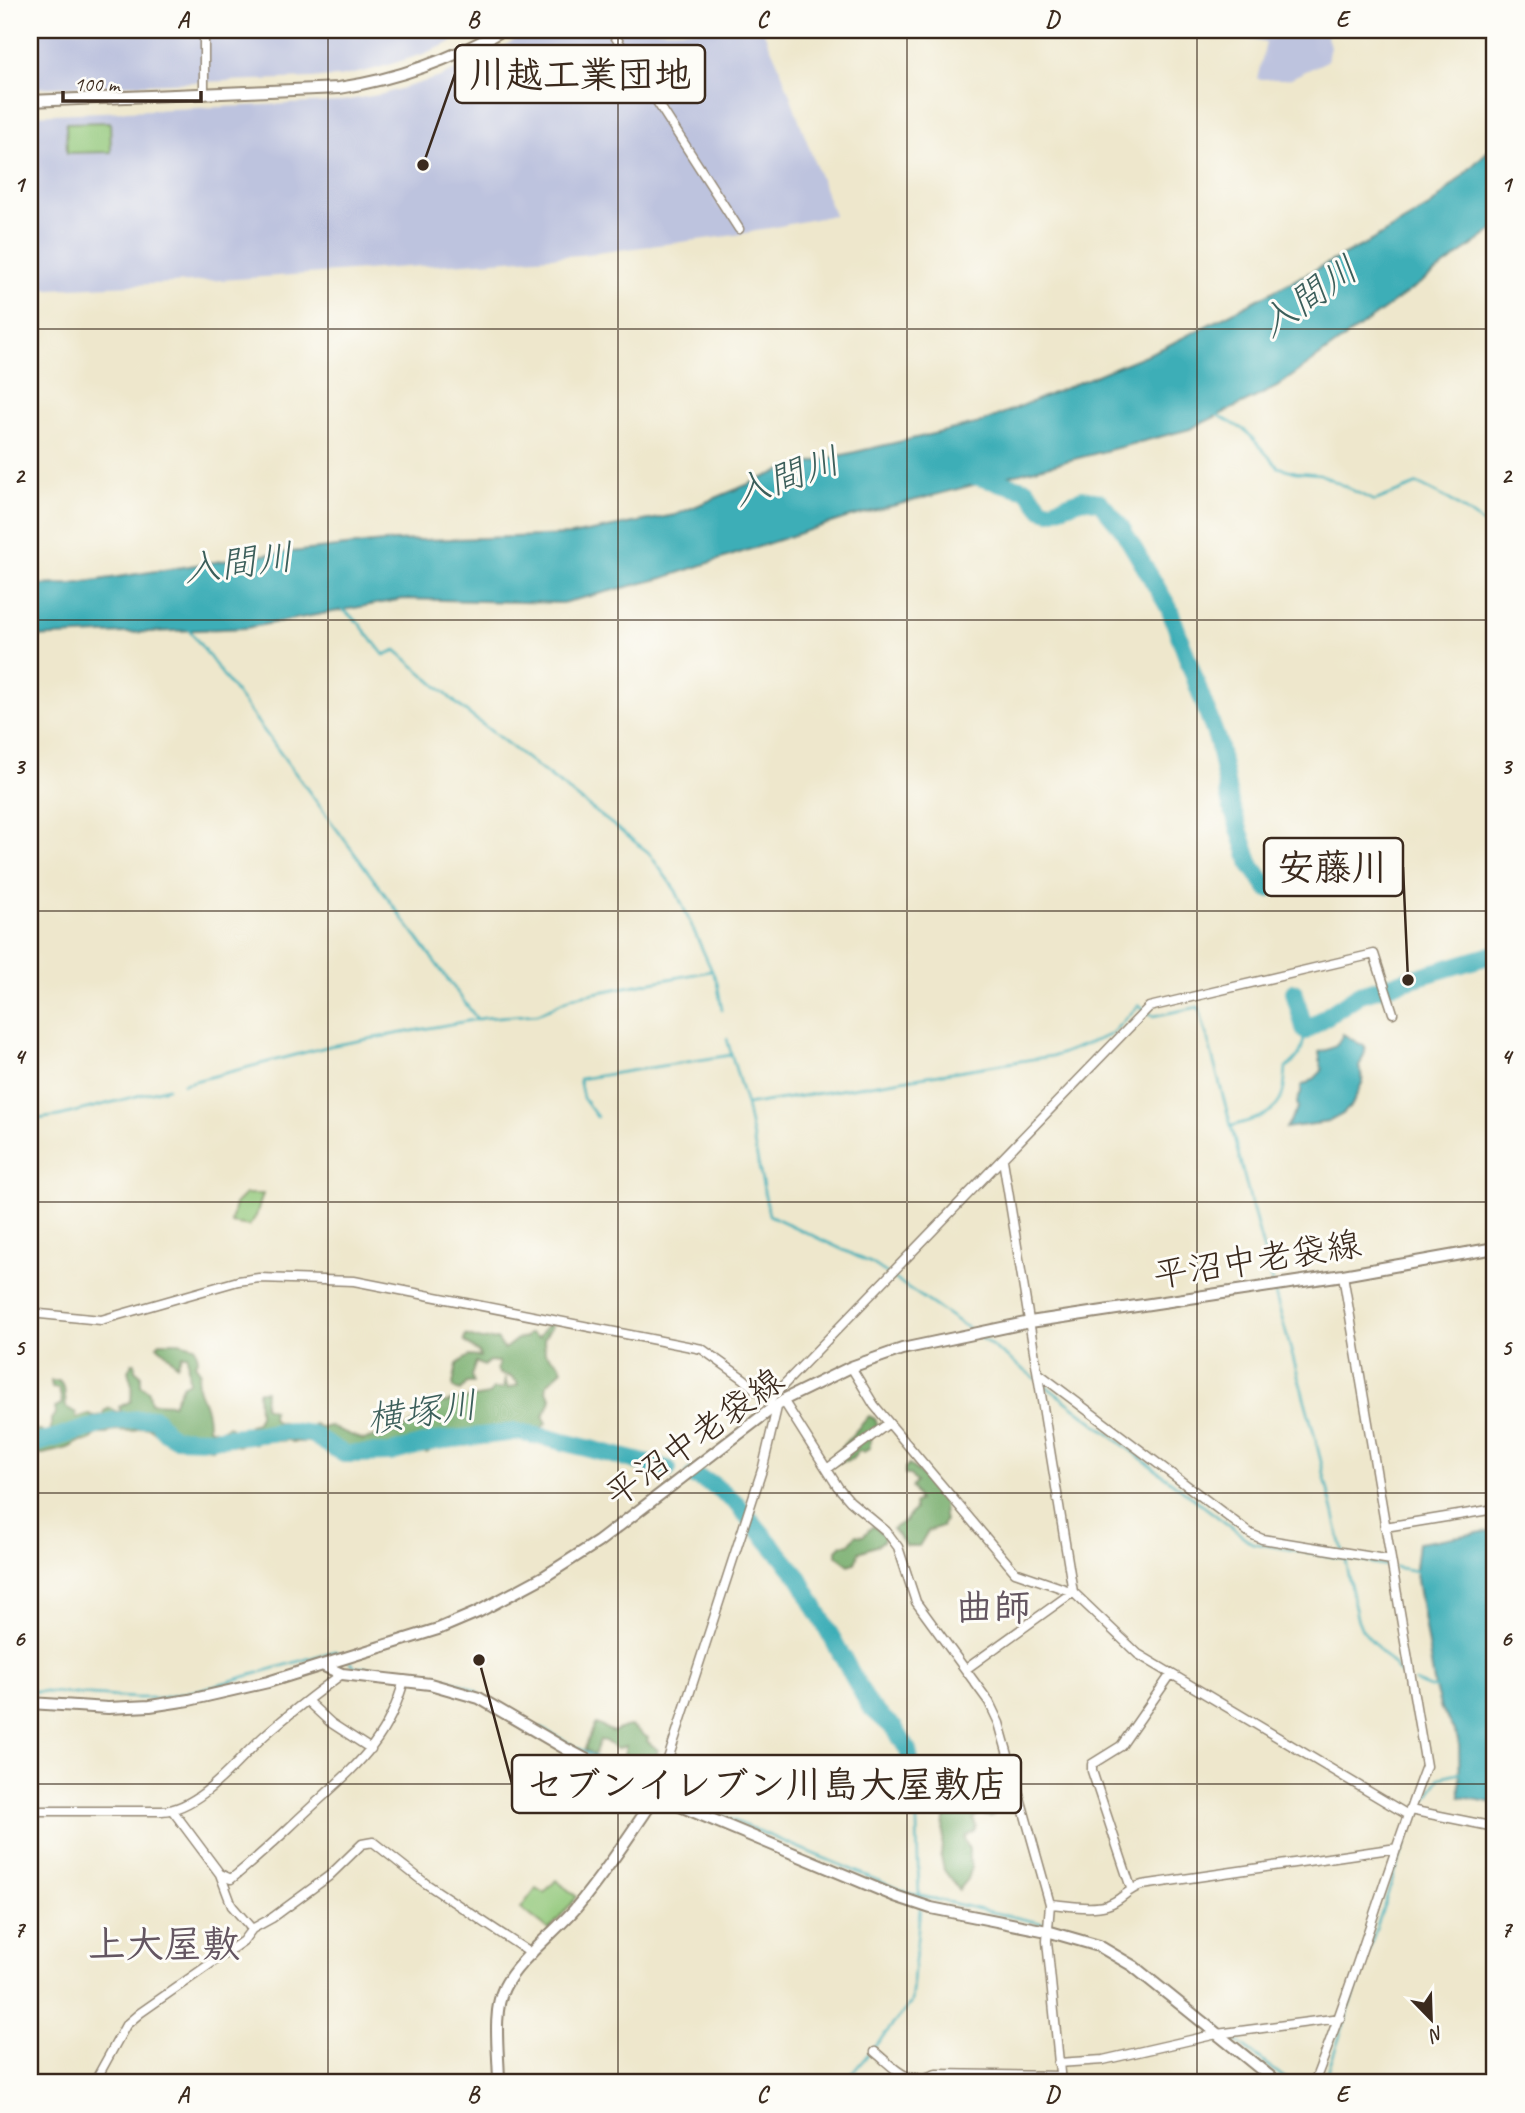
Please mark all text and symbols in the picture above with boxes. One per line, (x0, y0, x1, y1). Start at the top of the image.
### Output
text: A (177, 5, 191, 34)
text: B (467, 5, 481, 34)
text: C (757, 5, 771, 34)
text: D (1045, 5, 1061, 34)
text: E (1336, 5, 1352, 34)
callout: 川越工業団地 (455, 45, 705, 103)
text: 川越工業団地 (469, 51, 691, 98)
scale bar (63, 60, 201, 104)
text: 100 m (74, 71, 121, 97)
text: 1 (14, 170, 27, 199)
text: 1 (1501, 170, 1514, 199)
water label: 入間川 (1249, 245, 1367, 347)
water label: 入間川 (726, 436, 846, 517)
text: 2 (14, 461, 27, 490)
text: 2 (1501, 461, 1514, 490)
water label: 入間川 (180, 532, 296, 593)
text: 3 (14, 752, 27, 781)
text: 3 (1501, 752, 1514, 781)
callout: 安藤川 (1264, 838, 1403, 896)
text: 安藤川 (1278, 844, 1389, 891)
text: 4 (14, 1042, 27, 1071)
text: 4 (1501, 1042, 1514, 1071)
street label: 平沼中老袋線 (1150, 1221, 1364, 1298)
text: 5 (14, 1333, 26, 1362)
text: 5 (1501, 1333, 1513, 1362)
street label: 平沼中老袋線 (596, 1357, 792, 1517)
water label: 横塚川 (364, 1380, 480, 1442)
district label: 曲師 (955, 1584, 1031, 1631)
text: 6 (14, 1624, 27, 1653)
text: 6 (1501, 1624, 1514, 1653)
callout: セブンイレブン川島大屋敷店 (512, 1755, 1021, 1813)
text: セブンイレブン川島大屋敷店 (527, 1761, 1008, 1808)
text: 7 (14, 1915, 27, 1944)
text: 7 (1501, 1915, 1514, 1944)
district label: 上大屋敷 (88, 1921, 240, 1968)
north arrow (1396, 1983, 1466, 2054)
text: N (1424, 2020, 1447, 2048)
text: A (177, 2080, 191, 2109)
text: B (467, 2080, 481, 2109)
text: C (757, 2080, 771, 2109)
text: D (1045, 2080, 1061, 2109)
text: E (1336, 2080, 1352, 2109)

